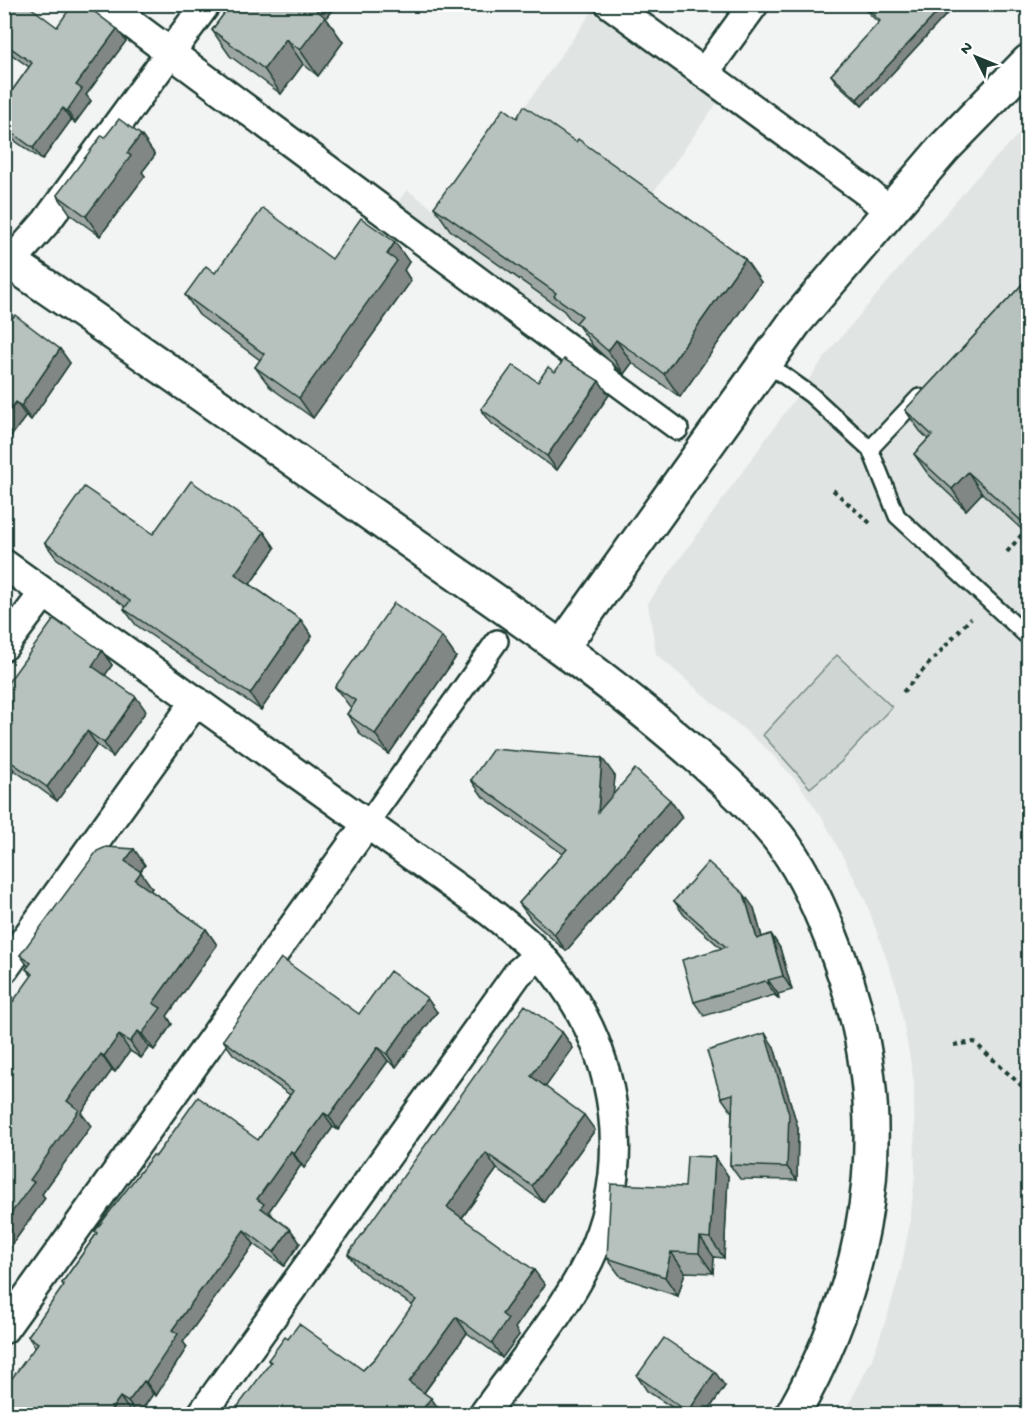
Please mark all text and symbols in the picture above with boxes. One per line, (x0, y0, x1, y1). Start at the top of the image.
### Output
north arrow (946, 27, 1006, 87)
text: N (957, 38, 978, 59)

